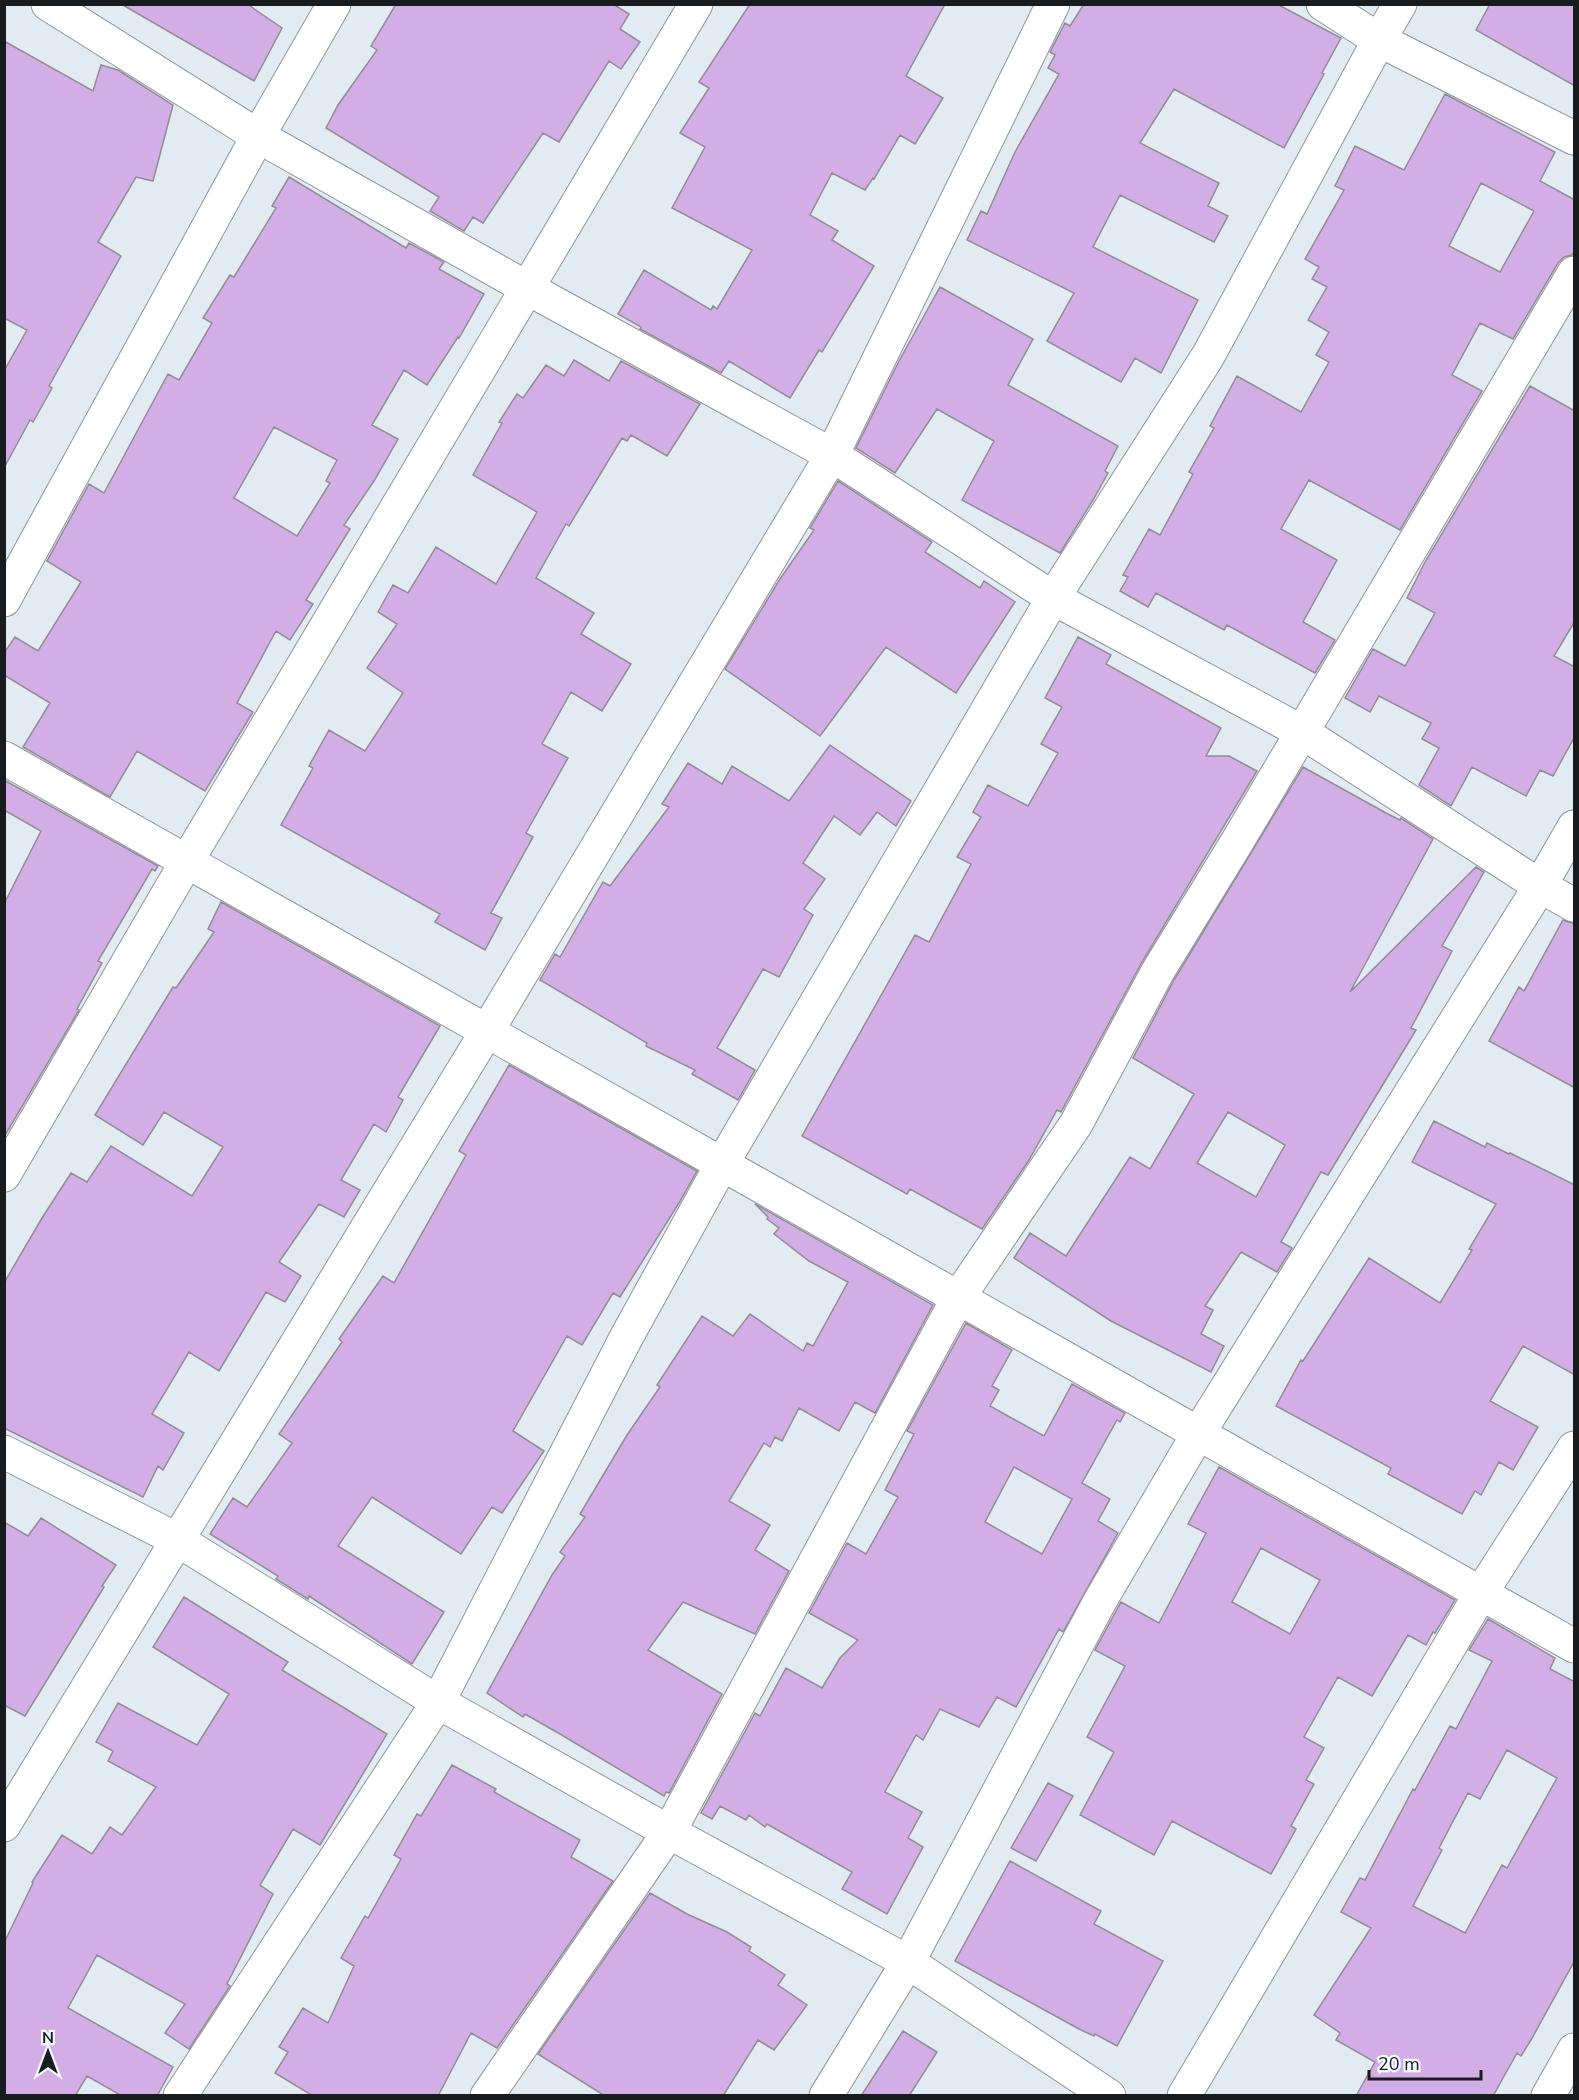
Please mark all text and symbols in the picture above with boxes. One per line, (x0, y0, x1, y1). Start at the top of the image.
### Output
north arrow (18, 2022, 78, 2082)
text: N (42, 2027, 54, 2049)
scale bar (1369, 2043, 1482, 2081)
text: 20 m (1378, 2052, 1420, 2076)

